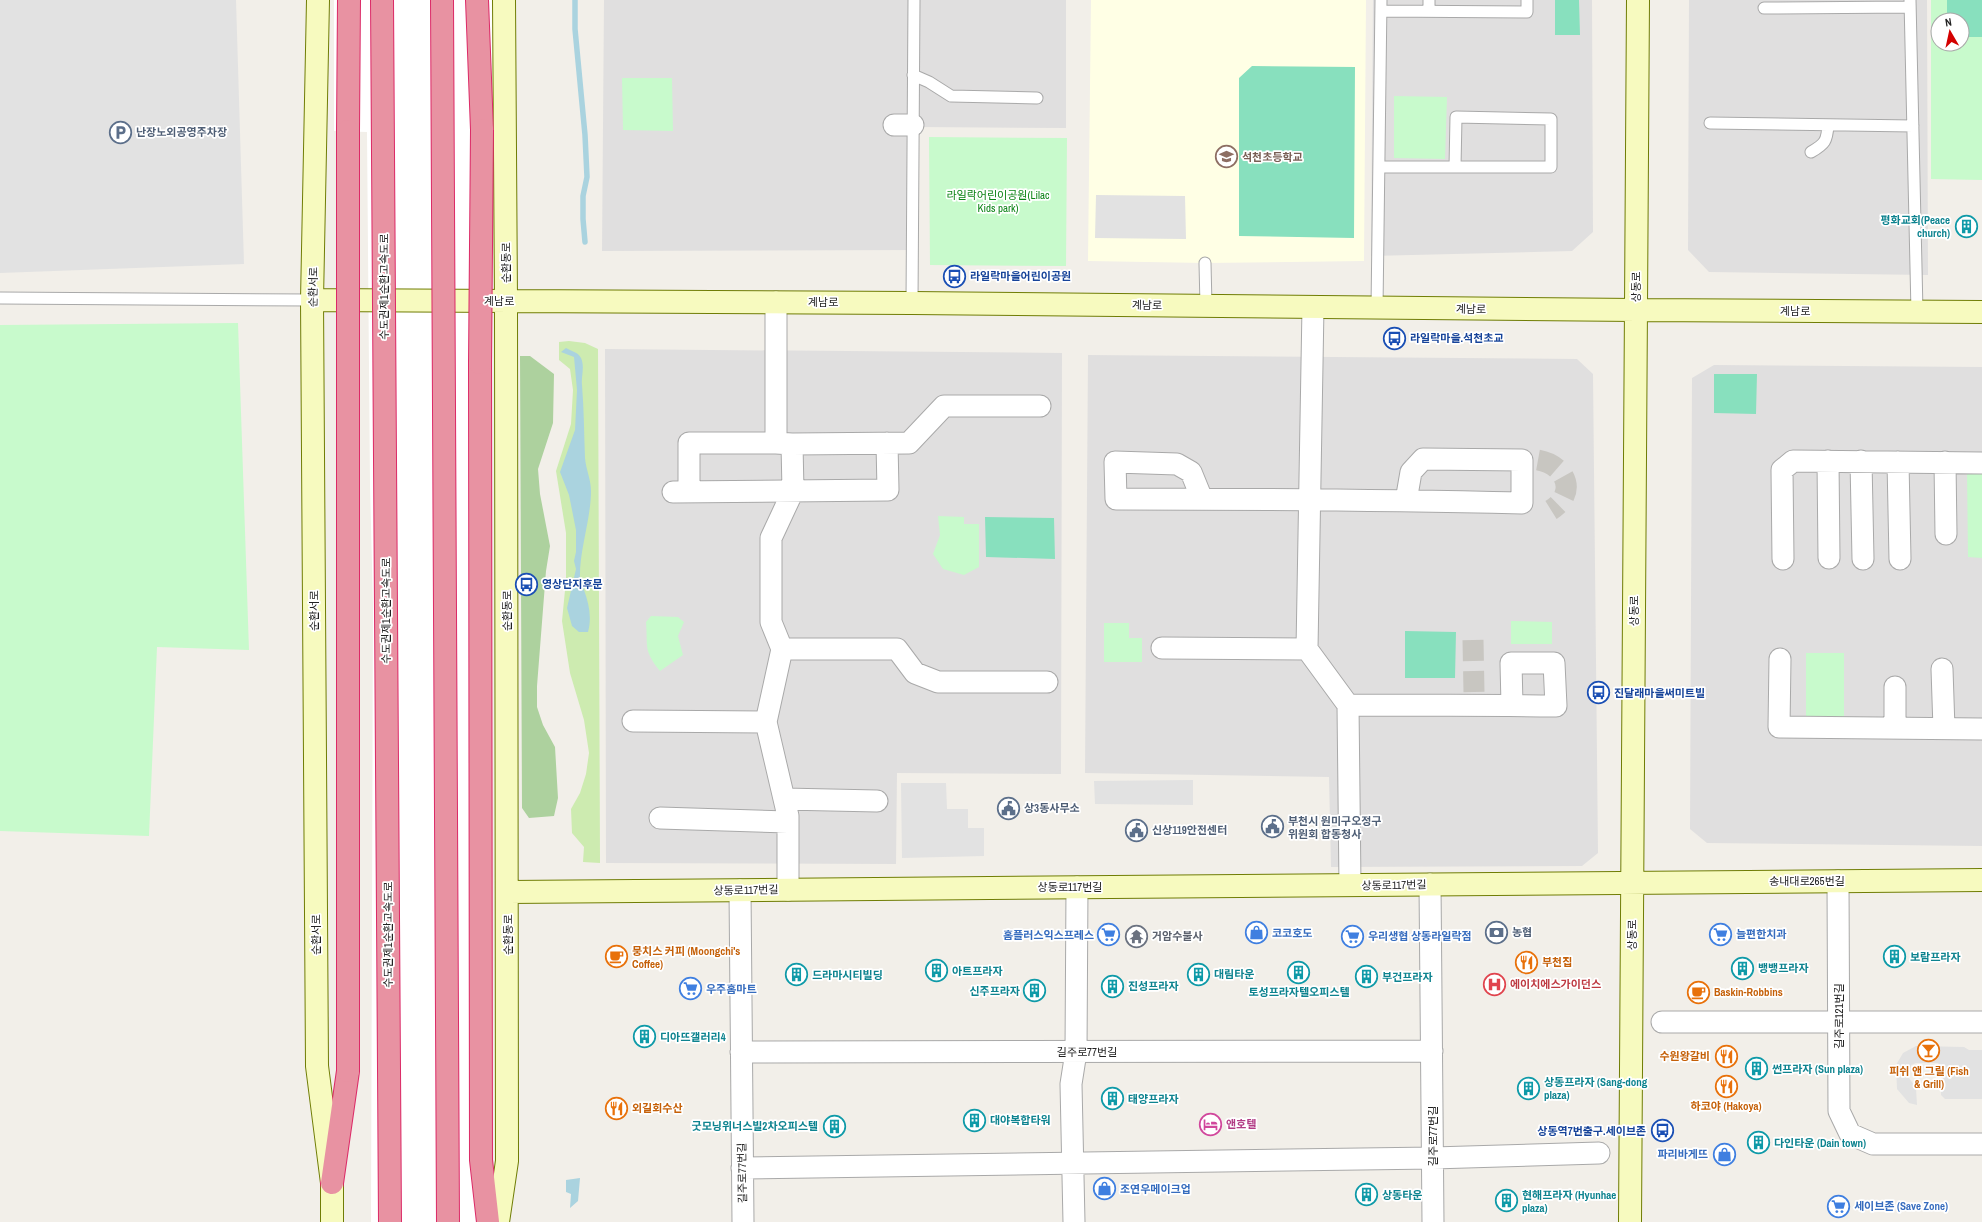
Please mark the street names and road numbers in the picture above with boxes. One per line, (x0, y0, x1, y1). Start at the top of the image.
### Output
street label: 수도권제1순환고속도로 (377, 234, 391, 340)
street label: 순환동로 (499, 243, 513, 283)
street label: 순환서로 (306, 267, 320, 307)
street label: 상동로 (1629, 272, 1643, 302)
street label: 계남로 (484, 294, 514, 308)
street label: 계남로 (808, 295, 838, 309)
street label: 계남로 (1132, 298, 1162, 312)
street label: 계남로 (1456, 302, 1486, 316)
street label: 계남로 (1780, 304, 1810, 318)
street label: 수도권제1순환고속도로 (379, 558, 393, 664)
street label: 순환서로 (307, 591, 321, 631)
street label: 순환동로 (500, 591, 514, 631)
street label: 상동로 (1627, 596, 1641, 626)
street label: 송내대로265번길 (1769, 874, 1845, 888)
street label: 상동로117번길 (1361, 877, 1427, 893)
street label: 상동로117번길 (1038, 880, 1103, 894)
street label: 수도권제1순환고속도로 (381, 882, 395, 988)
street label: 상동로117번길 (713, 882, 779, 898)
street label: 순환서로 (309, 915, 323, 955)
street label: 순환동로 (501, 915, 515, 955)
street label: 상동로 (1625, 920, 1639, 950)
street label: 길주로121번길 (1832, 983, 1846, 1049)
street label: 길주로77번길 (1057, 1045, 1117, 1059)
street label: 길주로77번길 (1426, 1106, 1440, 1166)
street label: 길주로77번길 (734, 1143, 750, 1203)

